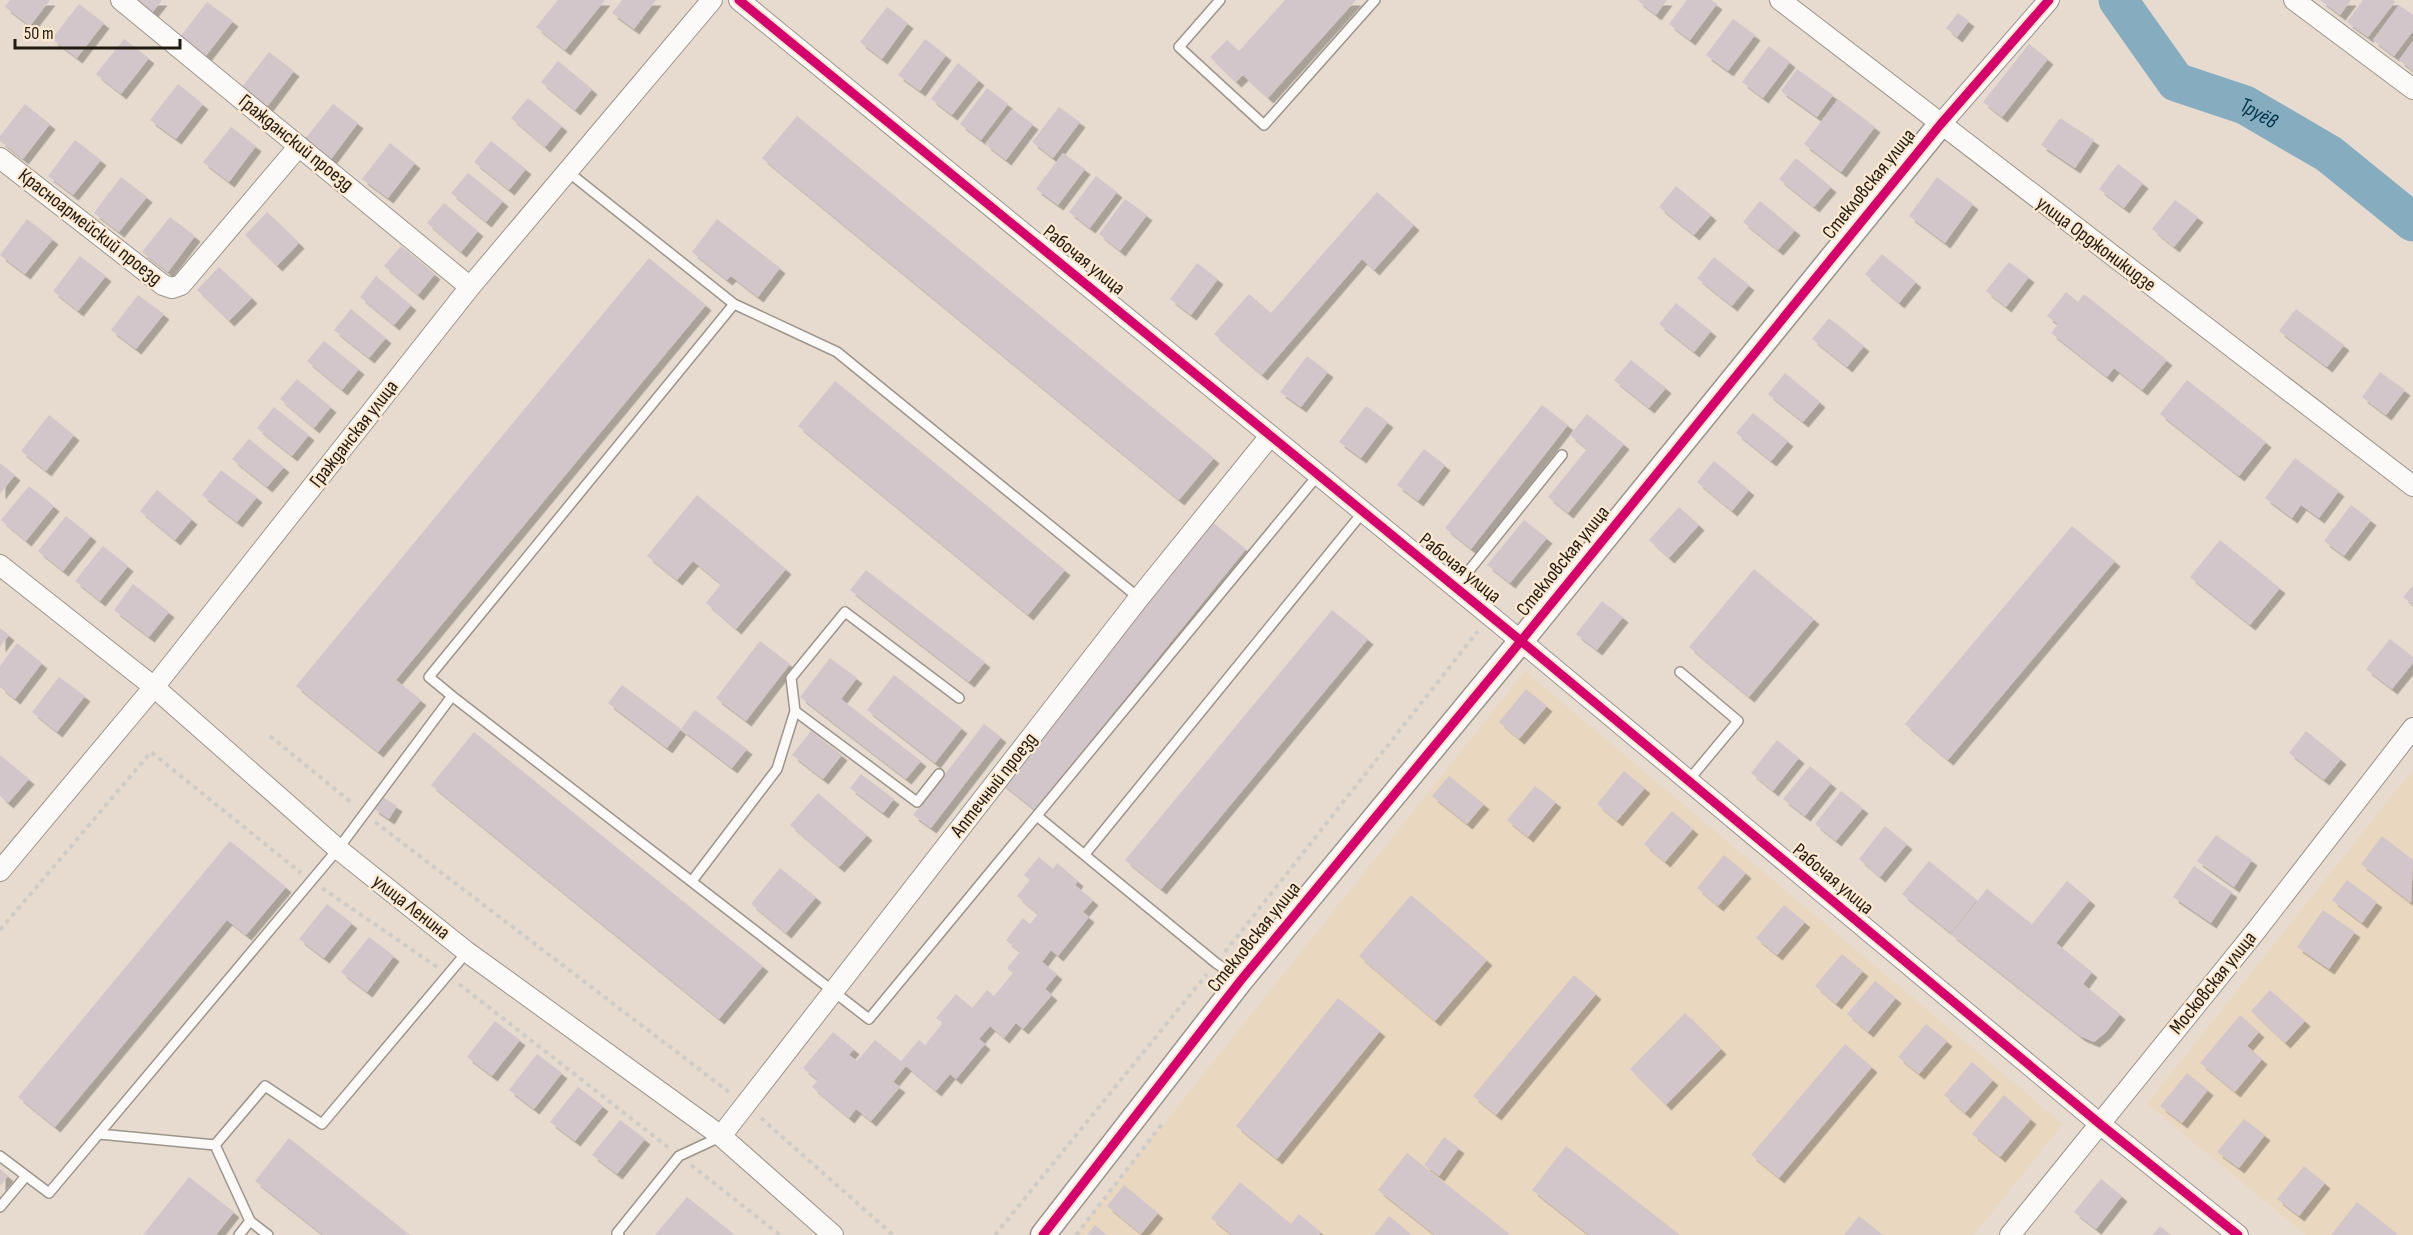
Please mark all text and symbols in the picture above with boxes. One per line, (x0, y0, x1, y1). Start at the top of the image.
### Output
scale bar (15, 12, 180, 50)
text: 50 m (24, 23, 54, 44)
street label: Гражданский проезд (234, 89, 358, 197)
water label: Труёв (2237, 92, 2283, 134)
street label: Стекловская улица (1817, 124, 1921, 244)
street label: Красноармейский проезд (13, 163, 167, 291)
street label: улица Орджоникидзе (2031, 191, 2161, 297)
street label: Рабочая улица (1038, 220, 1130, 300)
street label: Гражданская улица (305, 375, 403, 493)
street label: Стекловская улица (1511, 501, 1615, 621)
street label: Рабочая улица (1414, 528, 1506, 608)
street label: Аптечный проезд (945, 728, 1042, 843)
street label: Рабочая улица (1788, 838, 1878, 920)
street label: улица Ленина (367, 869, 455, 945)
street label: Стекловская улица (1202, 877, 1306, 997)
street label: Московская улица (2164, 927, 2262, 1039)

